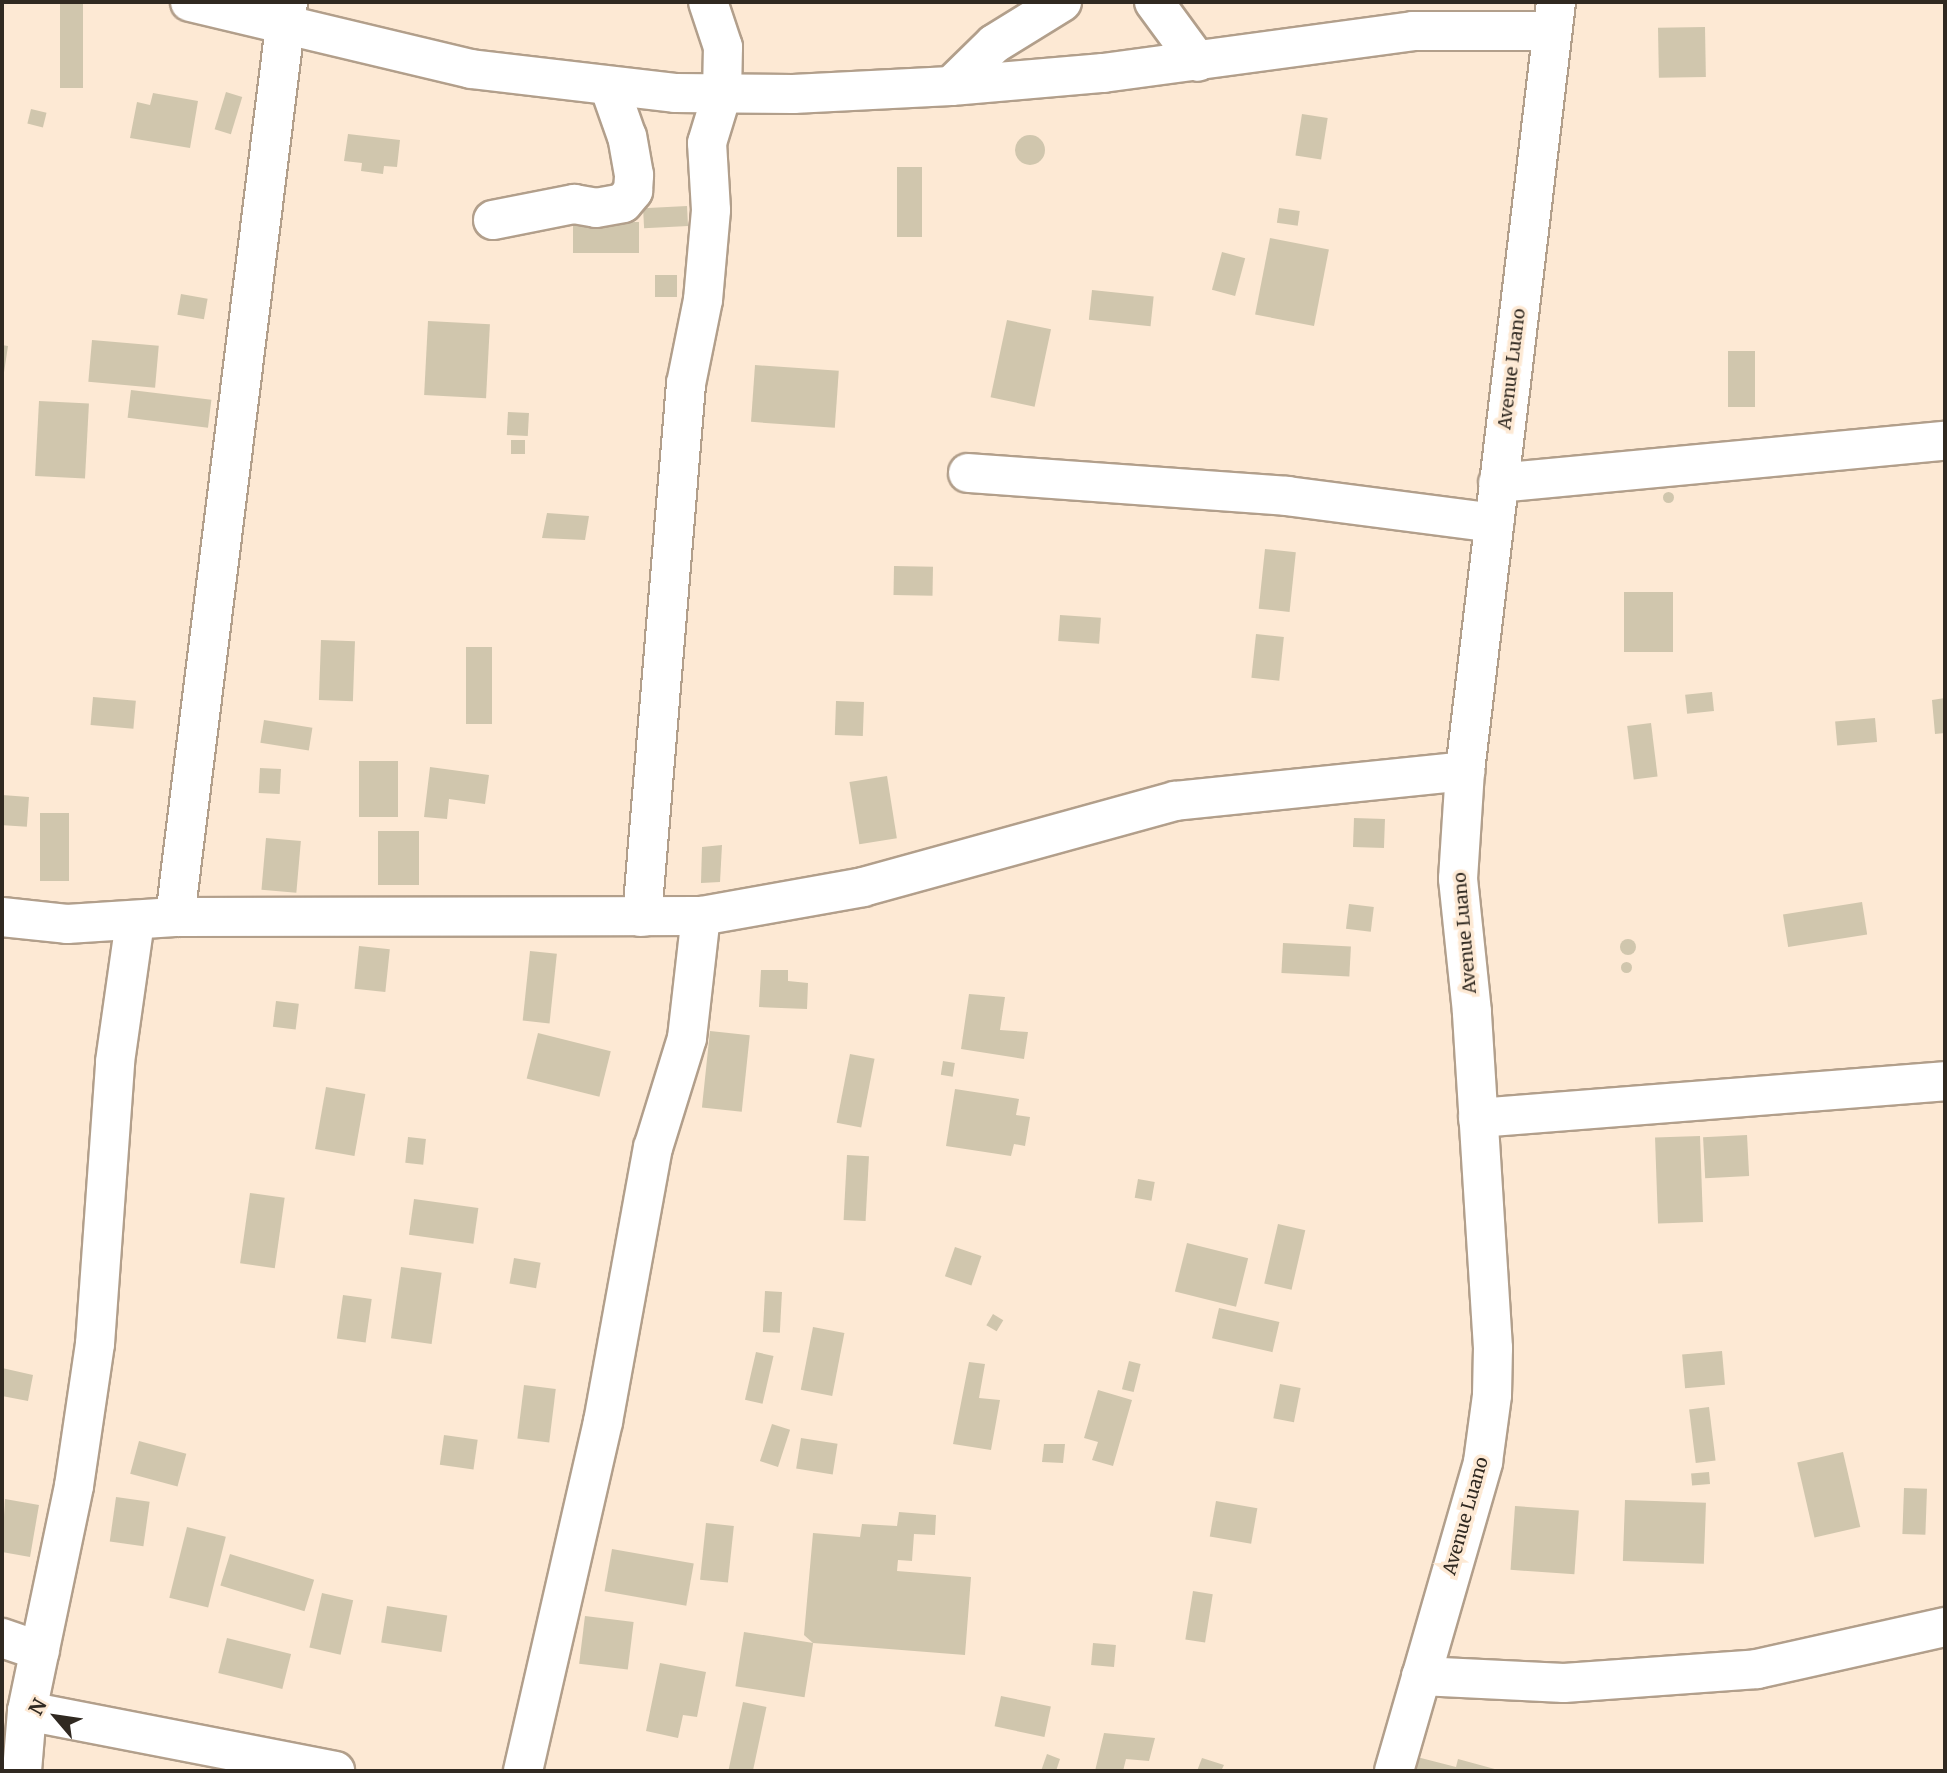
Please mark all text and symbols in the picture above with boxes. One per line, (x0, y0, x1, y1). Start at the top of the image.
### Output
street label: Avenue Luano (1494, 307, 1530, 431)
street label: Avenue Luano (1449, 871, 1481, 995)
street label: Avenue Luano (1439, 1455, 1493, 1577)
north arrow (21, 1682, 91, 1752)
text: N (23, 1694, 52, 1719)

